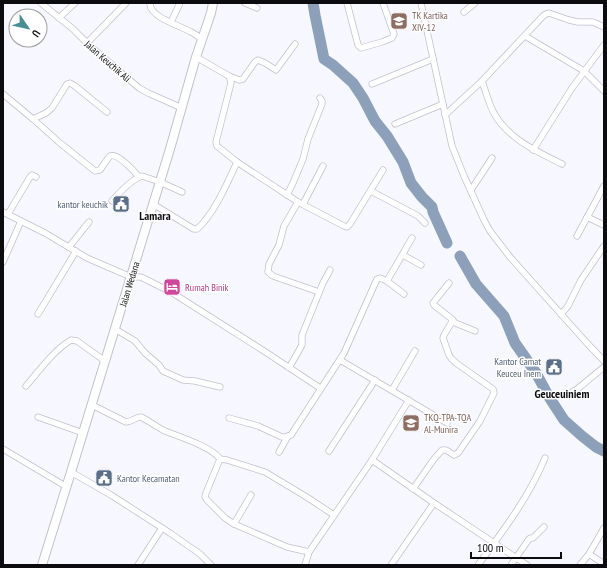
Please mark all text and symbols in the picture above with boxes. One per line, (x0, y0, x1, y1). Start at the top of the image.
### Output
north arrow (8, 8, 48, 48)
place label: TK Kartika XIV-12 (412, 9, 448, 34)
school or university icon: TK Kartika XIV-12 (389, 11, 409, 31)
text: U (29, 27, 44, 40)
street label: Jalan Keuchik Ali (81, 37, 133, 85)
public building icon: kantor keuchik (111, 194, 131, 214)
place label: kantor keuchik (58, 198, 108, 211)
district label: Lamara (139, 208, 171, 223)
street label: Jalan Wedana (116, 260, 142, 309)
hotel icon: Rumah Binik (162, 277, 182, 297)
place label: Rumah Binik (185, 281, 229, 294)
place label: Kantor Camat Keuceu Inem (494, 355, 541, 380)
public building icon: Kantor Camat Keuceu Inem (544, 357, 564, 377)
district label: Geuceuiniem (535, 386, 589, 401)
place label: TKQ-TPA-TQA Al-Munira (424, 411, 471, 436)
school or university icon: TKQ-TPA-TQA Al-Munira (401, 413, 421, 433)
public building icon: Kantor Kecamatan (94, 468, 114, 488)
place label: Kantor Kecamatan (117, 472, 180, 485)
scale bar (471, 534, 561, 560)
text: 100 m (477, 540, 504, 555)

